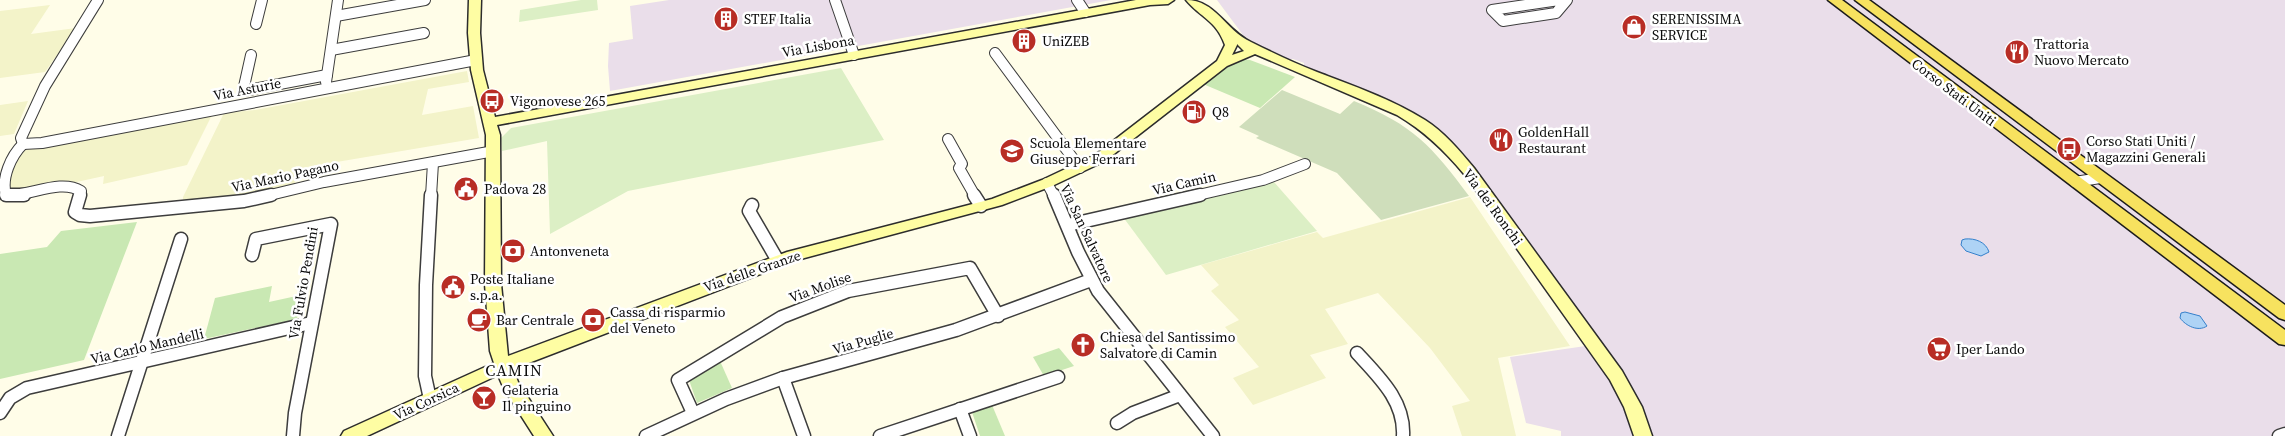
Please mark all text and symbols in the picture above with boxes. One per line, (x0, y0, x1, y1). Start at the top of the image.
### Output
building icon: STEF Italia (713, 6, 739, 32)
place label: STEF Italia (744, 9, 812, 29)
place label: SERENISSIMA SERVICE (1652, 9, 1742, 45)
shop icon: SERENISSIMA SERVICE (1621, 14, 1647, 40)
building icon: UniZEB (1011, 28, 1037, 54)
street label: Via Lisbona (780, 30, 857, 62)
place label: UniZEB (1042, 31, 1090, 51)
place label: Trattoria Nuovo Mercato (2034, 34, 2129, 70)
restaurant icon: Trattoria Nuovo Mercato (2004, 39, 2030, 65)
street label: Corso Stati Uniti (1908, 54, 2000, 130)
street label: Via Asturie (211, 73, 283, 105)
bus stop icon: Vigonovese 265 (479, 88, 505, 114)
place label: Vigonovese 265 (510, 91, 606, 111)
fuel station icon: Q8 (1181, 99, 1207, 125)
place label: Q8 (1212, 102, 1229, 122)
place label: GoldenHall Restaurant (1518, 122, 1589, 158)
restaurant icon: GoldenHall Restaurant (1488, 127, 1514, 153)
place label: Corso Stati Uniti / Magazzini Generali (2086, 131, 2206, 167)
place label: Scuola Elementare Giuseppe Ferrari (1030, 133, 1146, 169)
bus stop icon: Corso Stati Uniti / Magazzini Generali (2056, 136, 2082, 162)
school or university icon: Scuola Elementare Giuseppe Ferrari (999, 138, 1025, 164)
street label: Via Mario Pagano (229, 155, 341, 197)
street label: Via dei Ronchi (1458, 165, 1528, 249)
street label: Via Camin (1150, 166, 1218, 200)
public building icon: Padova 28 (453, 176, 479, 202)
place label: Padova 28 (484, 179, 546, 199)
street label: Via San Salvatore (1055, 180, 1119, 286)
street label: Via Fulvio Pendini (283, 225, 323, 341)
bank icon: Antonveneta (500, 238, 526, 264)
place label: Antonveneta (530, 241, 610, 261)
street label: Via delle Granze (701, 245, 803, 297)
street label: Via Molise (786, 266, 854, 308)
place label: Poste Italiane s.p.a. (470, 269, 554, 305)
public building icon: Poste Italiane s.p.a. (440, 274, 466, 300)
place label: Cassa di risparmio del Veneto (610, 302, 726, 338)
cafe icon: Bar Centrale (466, 307, 492, 333)
bank icon: Cassa di risparmio del Veneto (580, 307, 606, 333)
place label: Bar Centrale (496, 310, 574, 330)
street label: Via Carlo Mandelli (88, 323, 206, 369)
street label: Via Puglie (830, 323, 896, 359)
place label: Chiesa del Santissimo Salvatore di Camin (1100, 327, 1236, 363)
church icon: Chiesa del Santissimo Salvatore di Camin (1070, 332, 1096, 358)
supermarket icon: Iper Lando (1926, 336, 1952, 362)
place label: Iper Lando (1956, 339, 2025, 359)
district label: CAMIN (485, 359, 543, 381)
street label: Via Corsica (390, 377, 463, 425)
place label: Gelateria Il pinguino (502, 380, 572, 416)
bar icon: Gelateria Il pinguino (471, 385, 497, 411)

